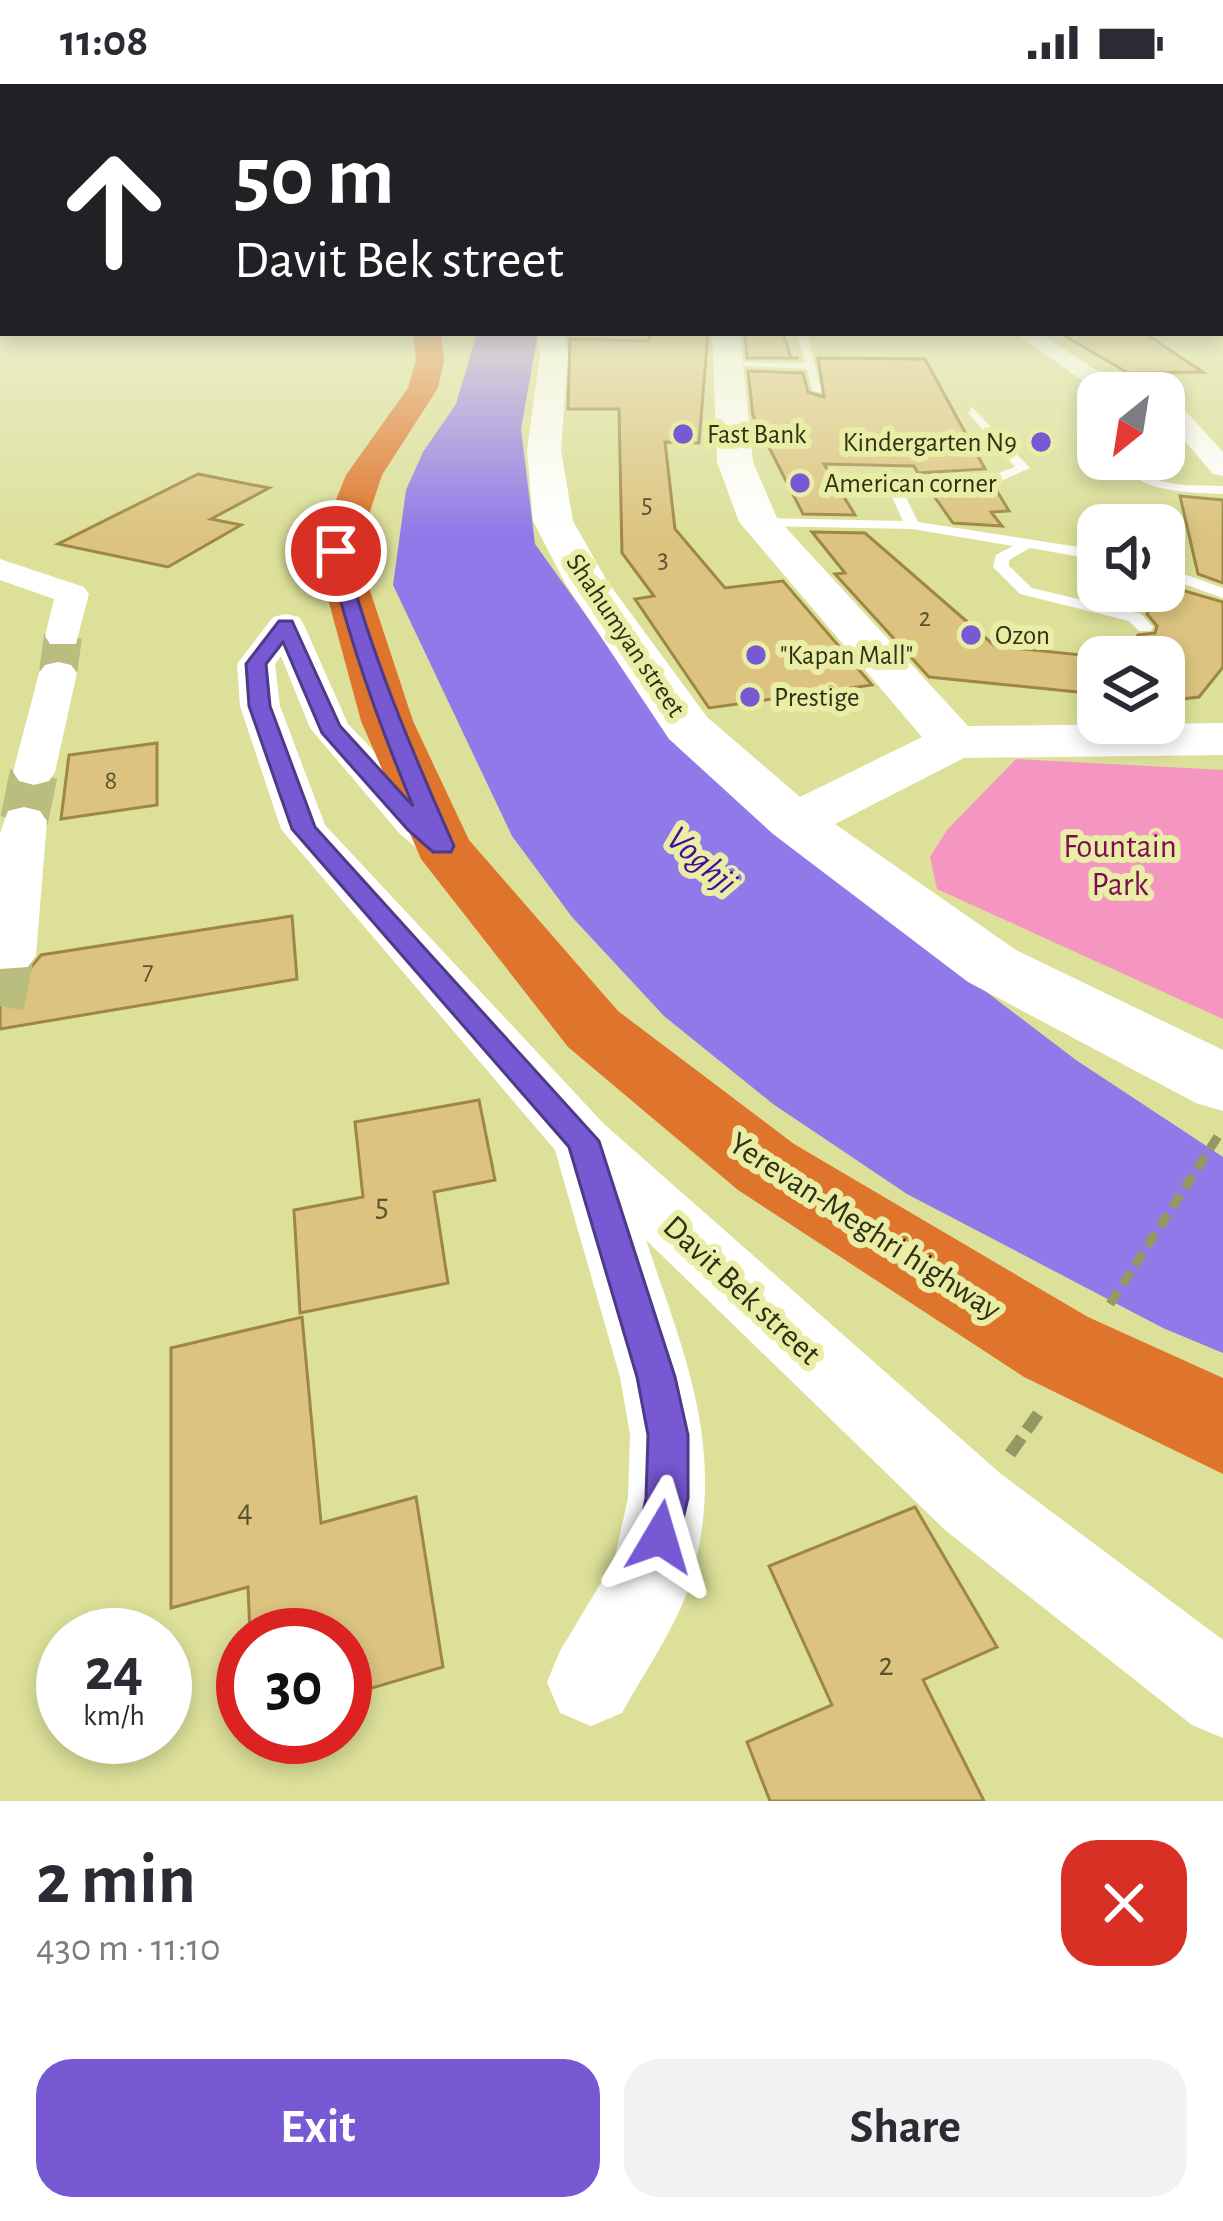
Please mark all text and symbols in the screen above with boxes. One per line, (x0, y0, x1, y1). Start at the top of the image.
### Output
text: 11:08 (60, 19, 148, 64)
icon: ahead (36, 132, 192, 288)
text: 50 m (234, 136, 395, 220)
text: Davit Bek street (234, 234, 564, 288)
north arrow (1077, 372, 1185, 480)
map controls (1077, 372, 1185, 744)
marker: Fast Bank (670, 421, 696, 447)
place label: Fast Bank (707, 421, 807, 448)
place label: Kindergarten N9 (843, 429, 1017, 456)
marker: Kindergarten N9 (1028, 429, 1054, 455)
marker: American corner (787, 470, 813, 496)
place label: American corner (824, 470, 997, 497)
house number: 5 (641, 490, 653, 517)
pin (285, 500, 387, 602)
button: sound (1077, 504, 1185, 612)
icon: arrive (303, 518, 369, 584)
house number: 3 (657, 545, 669, 572)
street label: Shahumyan street (560, 549, 690, 723)
house number: 2 (919, 604, 931, 631)
marker: Ozon (958, 622, 984, 648)
place label: Ozon (995, 622, 1050, 649)
button: layers (1077, 636, 1185, 744)
marker: "Kapan Mall" (743, 642, 769, 668)
place label: "Kapan Mall" (780, 642, 913, 669)
marker: Prestige (737, 684, 763, 710)
place label: Prestige (774, 684, 860, 711)
house number: 8 (105, 767, 117, 794)
water label: Voghji (658, 820, 744, 903)
park label: Fountain Park (1063, 831, 1177, 902)
house number: 7 (142, 957, 154, 984)
street label: Yerevan-Meghri highway (723, 1127, 1006, 1327)
house number: 5 (375, 1190, 389, 1223)
street label: Davit Bek street (656, 1210, 827, 1372)
position arrow (597, 1474, 723, 1600)
house number: 4 (237, 1496, 253, 1529)
speed limit sign: 30 (216, 1608, 372, 1764)
text: 24 (85, 1641, 143, 1701)
house number: 2 (878, 1649, 894, 1682)
text: km/h (83, 1701, 145, 1731)
button: close (1061, 1840, 1187, 1966)
text: 2 min (36, 1844, 196, 1916)
text: 430 m · 11:10 (36, 1929, 221, 1968)
button: Exit (36, 2059, 600, 2197)
button: Share (624, 2059, 1187, 2197)

